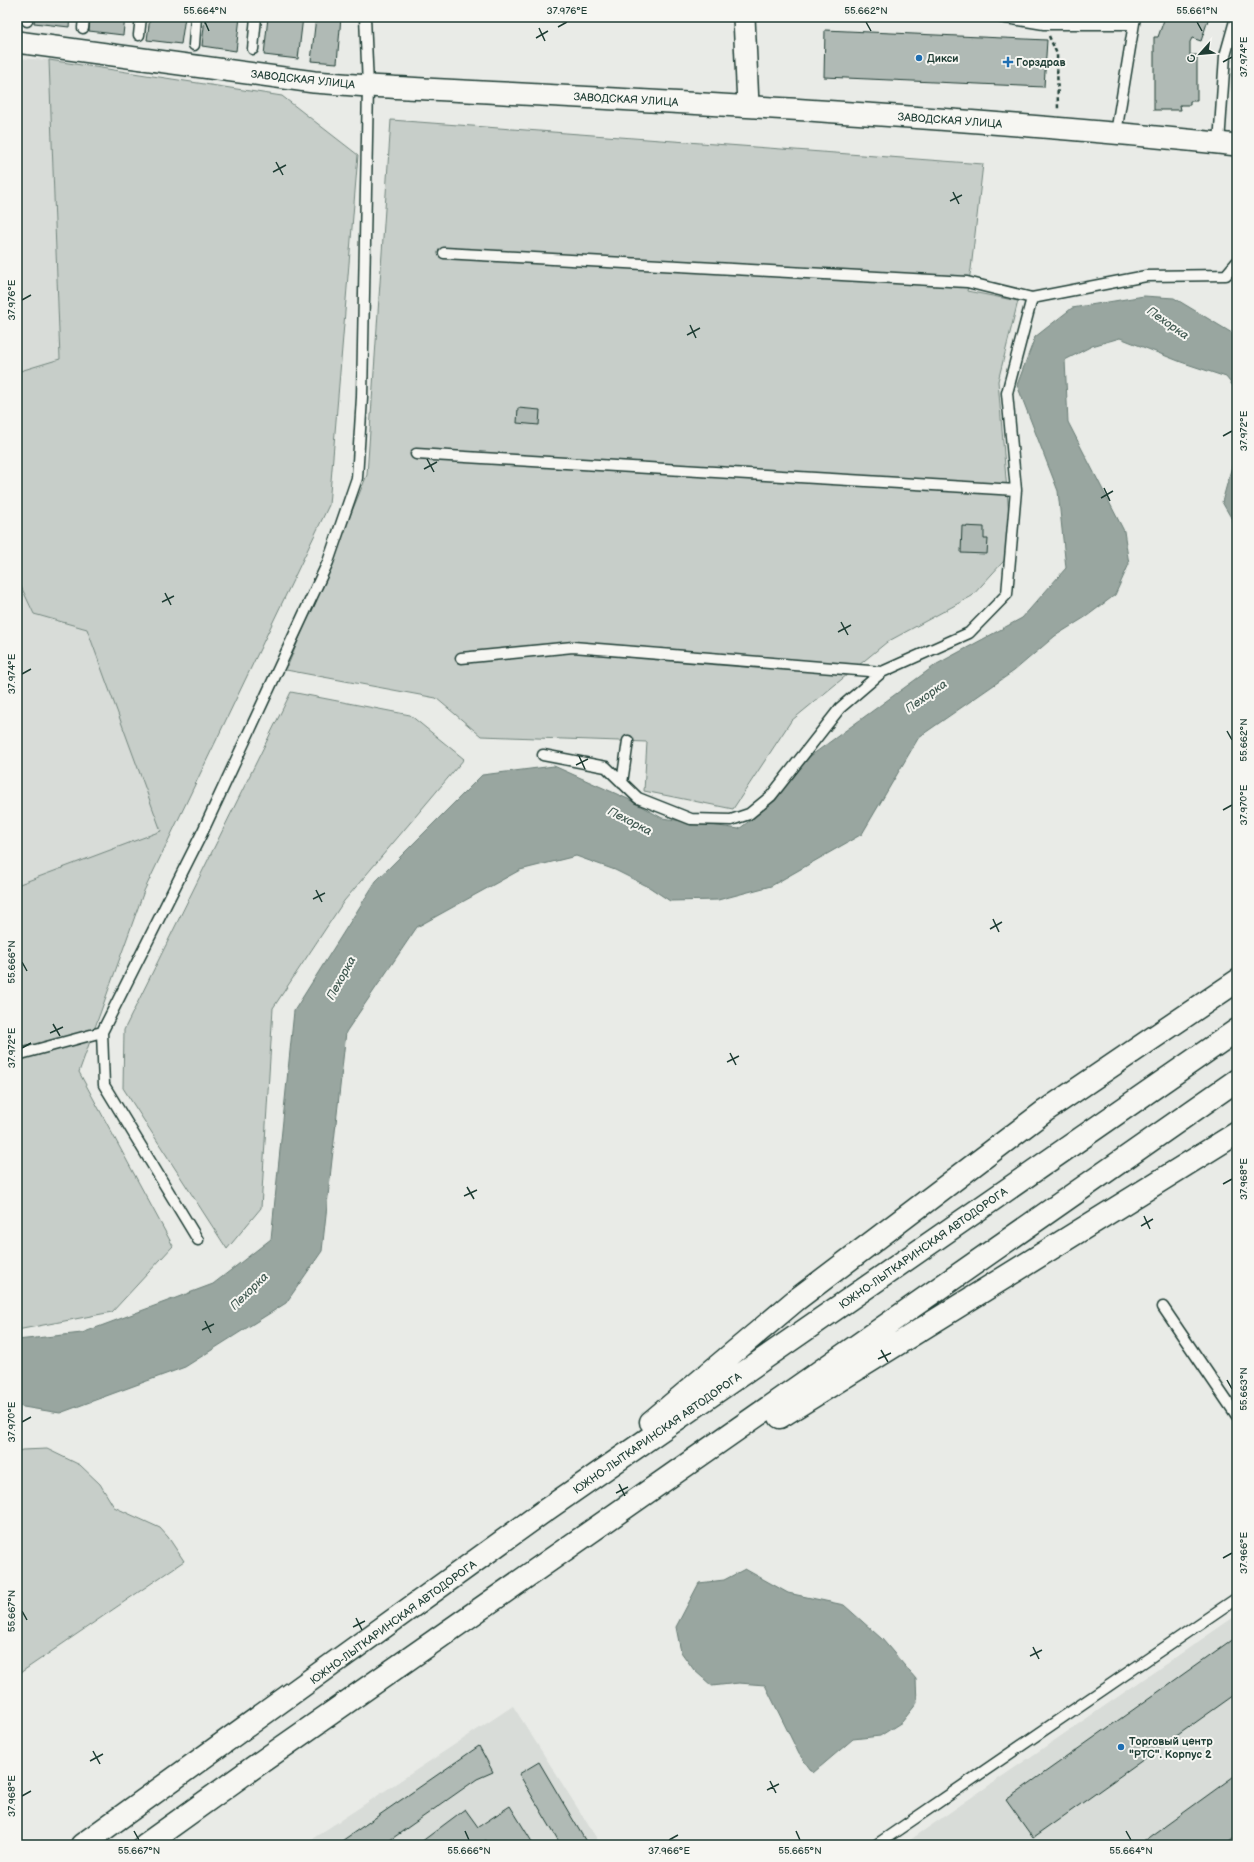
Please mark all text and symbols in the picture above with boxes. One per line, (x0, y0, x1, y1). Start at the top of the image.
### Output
text: 55.664°N (183, 5, 227, 17)
text: 37.976°E (547, 5, 588, 17)
text: 55.662°N (844, 5, 888, 17)
text: 55.661°N (1176, 5, 1218, 17)
north arrow (1180, 34, 1220, 74)
text: 37.974°E (1238, 36, 1250, 77)
place label: Дикси (927, 52, 959, 65)
text: С (1184, 52, 1199, 65)
marker: Дикси (914, 53, 924, 63)
place label: Горздрав (1016, 56, 1065, 69)
marker: Горздрав (1003, 57, 1013, 67)
street label: ЗАВОДСКАЯ УЛИЦА (250, 68, 356, 91)
street label: ЗАВОДСКАЯ УЛИЦА (573, 90, 679, 109)
street label: ЗАВОДСКАЯ УЛИЦА (897, 110, 1003, 131)
text: 37.976°E (6, 279, 18, 320)
water label: Пехорка (1144, 304, 1192, 343)
text: 37.972°E (1238, 410, 1250, 451)
text: 37.974°E (6, 653, 18, 694)
water label: Пехорка (902, 677, 950, 716)
text: 55.662°N (1238, 718, 1250, 762)
text: 37.970°E (1238, 784, 1250, 825)
water label: Пехорка (605, 804, 654, 839)
text: 55.666°N (6, 940, 18, 984)
water label: Пехорка (323, 954, 360, 1003)
text: 37.972°E (6, 1027, 18, 1068)
text: 37.968°E (1238, 1158, 1250, 1200)
street label: ЮЖНО-ЛЫТКАРИНСКАЯ АВТОДОРОГА (837, 1185, 1010, 1312)
water label: Пехорка (227, 1269, 272, 1313)
text: 55.663°N (1238, 1367, 1250, 1411)
street label: ЮЖНО-ЛЫТКАРИНСКАЯ АВТОДОРОГА (571, 1370, 744, 1497)
text: 37.970°E (6, 1401, 18, 1442)
text: 37.966°E (1238, 1532, 1250, 1574)
street label: ЮЖНО-ЛЫТКАРИНСКАЯ АВТОДОРОГА (308, 1557, 479, 1687)
text: 55.667°N (6, 1590, 18, 1632)
place label: Торговый центр "РТС". Корпус 2 (1129, 1735, 1213, 1761)
marker: Торговый центр "РТС". Корпус 2 (1116, 1742, 1126, 1752)
text: 37.968°E (6, 1775, 18, 1817)
text: 55.667°N (118, 1845, 160, 1857)
text: 55.666°N (447, 1845, 491, 1857)
text: 37.966°E (648, 1845, 690, 1857)
text: 55.665°N (778, 1845, 822, 1857)
text: 55.664°N (1109, 1845, 1153, 1857)

